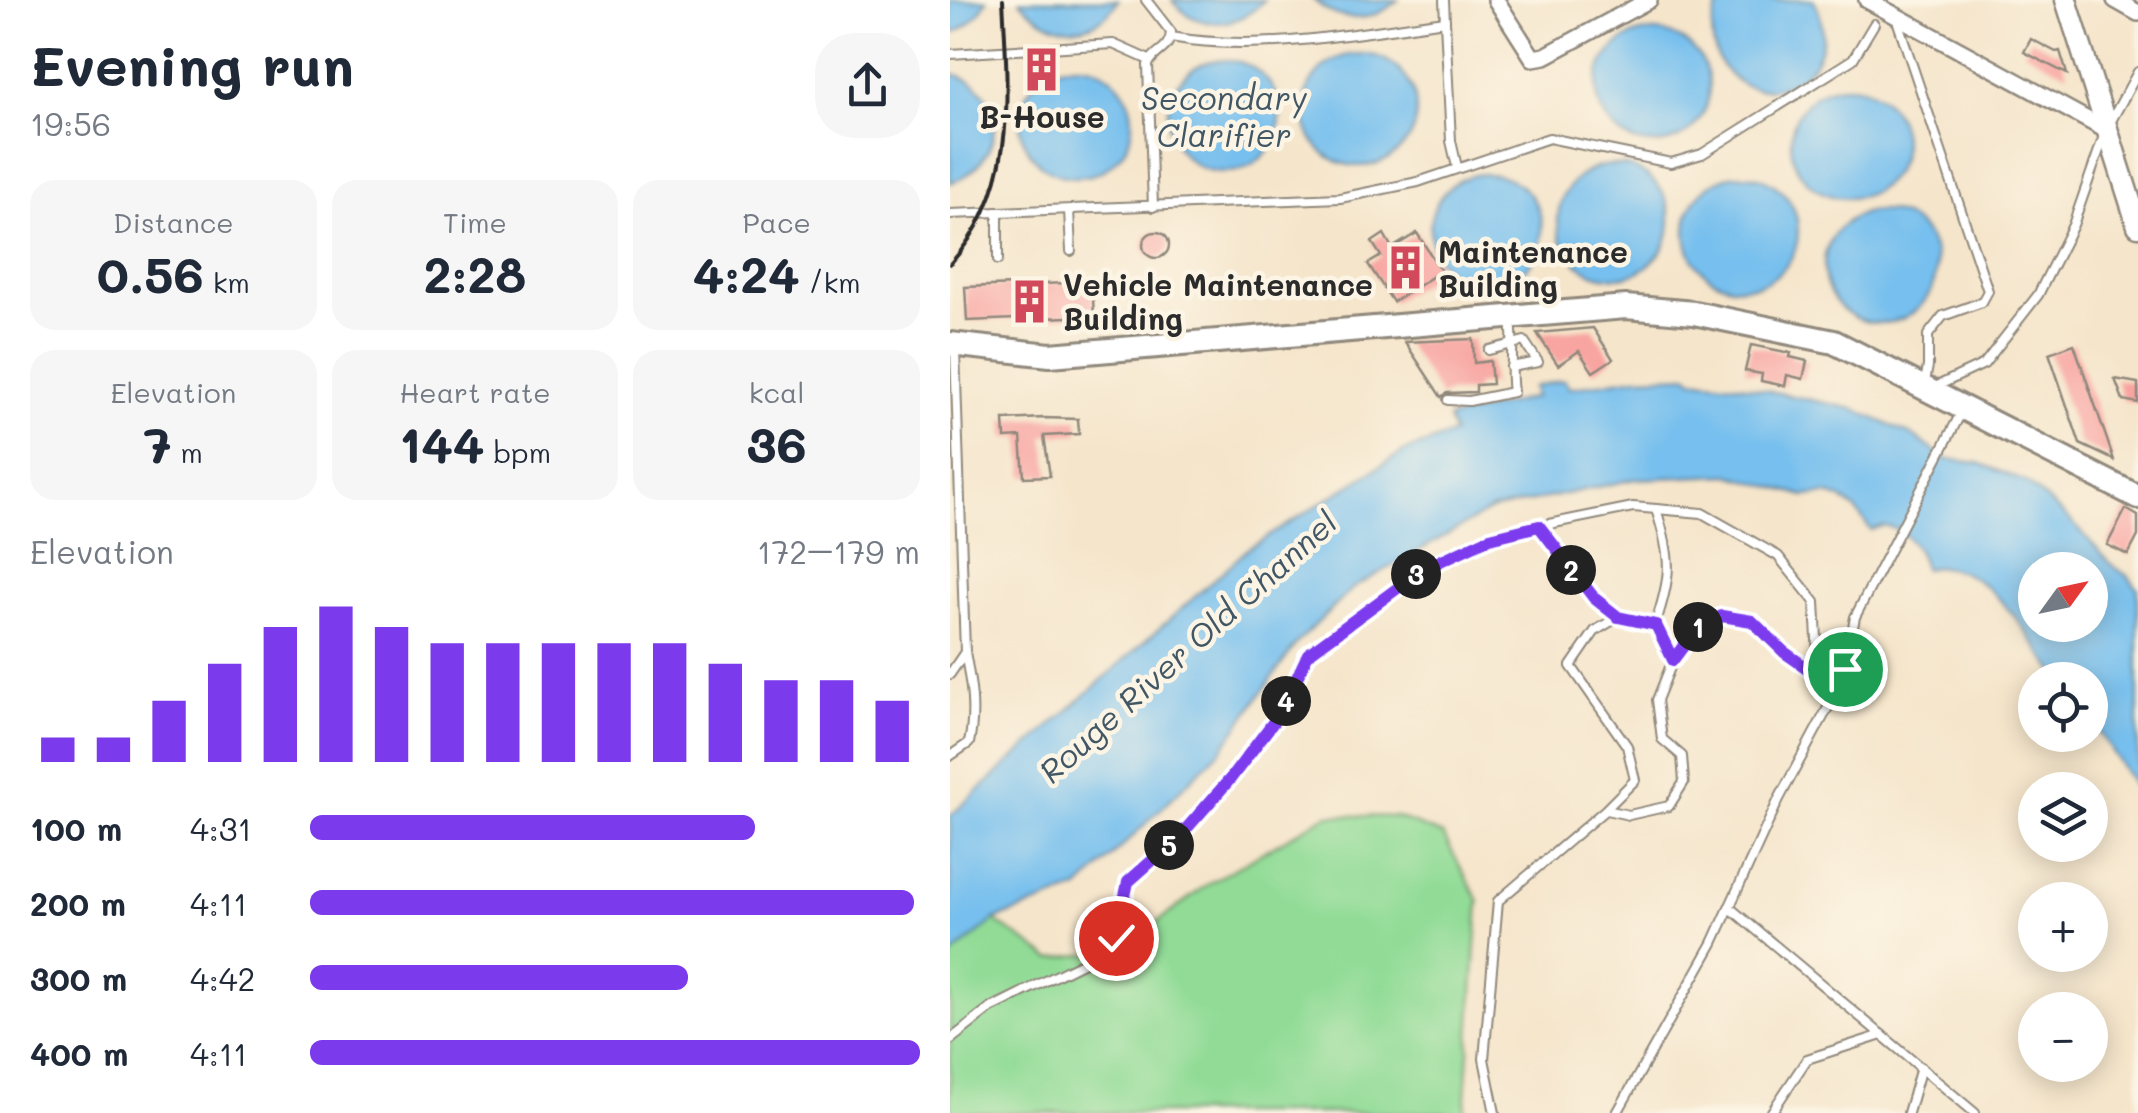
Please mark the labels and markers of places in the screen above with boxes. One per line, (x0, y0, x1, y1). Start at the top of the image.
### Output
building icon: B-House (1018, 45, 1066, 93)
place label: B-House (979, 96, 1105, 136)
place label: Maintenance Building (1438, 231, 1628, 305)
building icon: Maintenance Building (1381, 244, 1429, 292)
place label: Vehicle Maintenance Building (1063, 264, 1373, 338)
building icon: Vehicle Maintenance Building (1006, 277, 1054, 325)
pin: 2 (1546, 545, 1596, 595)
pin: 3 (1391, 549, 1441, 599)
pin: 1 (1673, 602, 1723, 652)
pin (1803, 627, 1888, 712)
pin: 4 (1261, 676, 1311, 726)
pin: 5 (1144, 820, 1194, 870)
pin (1074, 896, 1159, 981)

